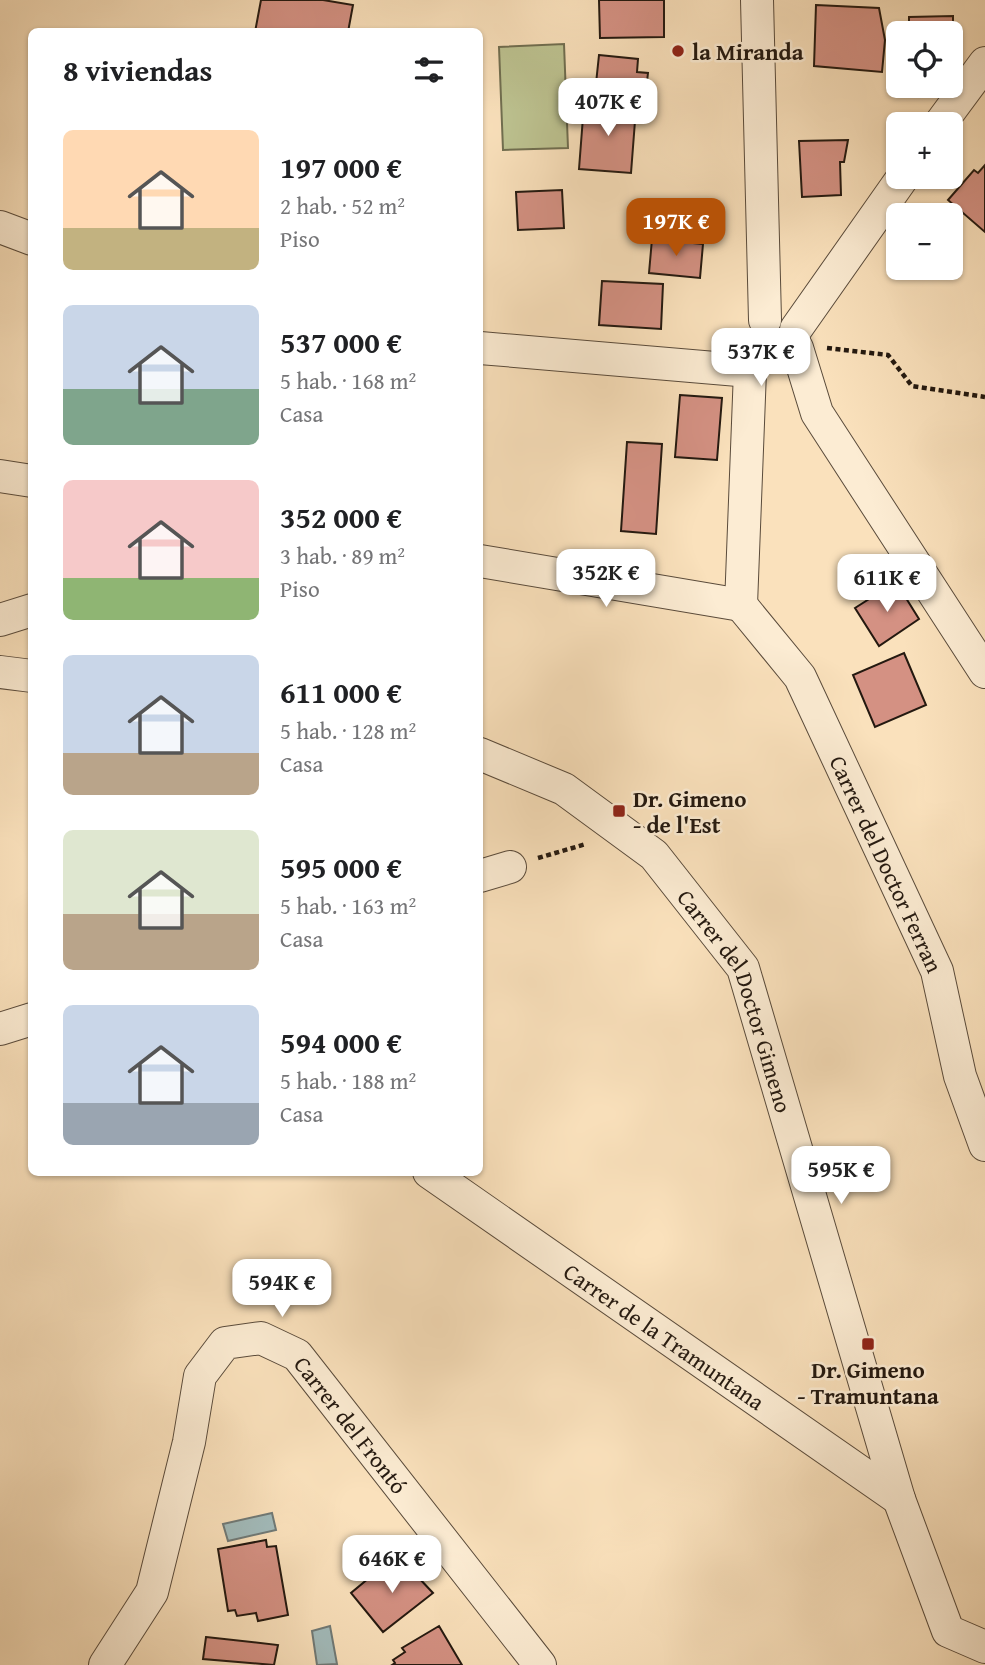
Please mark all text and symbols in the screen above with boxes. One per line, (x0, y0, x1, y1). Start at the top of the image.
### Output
map controls (886, 21, 963, 280)
button: locate (886, 21, 963, 98)
place label: la Miranda (692, 35, 804, 68)
marker: la Miranda (670, 43, 686, 59)
text: 8 viviendas (63, 48, 212, 92)
icon: filters (410, 51, 448, 89)
pin: 407K € (551, 78, 665, 138)
text: 407K € (574, 84, 642, 117)
button: + (886, 112, 963, 189)
text: 197 000 € (280, 145, 402, 189)
icon: home (119, 158, 203, 242)
text: 2 hab. · 52 m² (280, 189, 405, 222)
pin: 197K € (619, 198, 733, 258)
button: − (886, 203, 963, 280)
text: 197K € (642, 204, 710, 237)
text: Piso (280, 222, 320, 255)
text: 537 000 € (280, 320, 402, 364)
pin: 537K € (704, 328, 818, 388)
icon: home (119, 333, 203, 417)
text: 537K € (727, 334, 795, 367)
text: 5 hab. · 168 m² (280, 364, 416, 397)
text: Casa (280, 397, 323, 430)
text: 352 000 € (280, 495, 402, 539)
icon: home (119, 508, 203, 592)
text: 3 hab. · 89 m² (280, 539, 405, 572)
pin: 352K € (549, 550, 663, 609)
pin: 611K € (830, 554, 944, 614)
text: 352K € (572, 555, 640, 588)
text: 611K € (853, 560, 921, 593)
text: Piso (280, 572, 320, 605)
text: 611 000 € (280, 670, 402, 714)
icon: home (119, 683, 203, 767)
text: 5 hab. · 128 m² (280, 714, 416, 747)
text: Casa (280, 747, 323, 780)
street label: Carrer del Doctor Ferran (822, 750, 952, 978)
place label: Dr. Gimeno - de l'Est (633, 782, 746, 841)
marker: Dr. Gimeno - de l'Est (611, 803, 627, 819)
text: 595 000 € (280, 845, 402, 889)
icon: home (119, 858, 203, 942)
street label: Carrer del Doctor Gimeno (670, 882, 801, 1116)
text: 5 hab. · 163 m² (280, 889, 416, 922)
text: Casa (280, 922, 323, 955)
text: 594 000 € (280, 1020, 402, 1064)
icon: home (119, 1033, 203, 1117)
text: 5 hab. · 188 m² (280, 1064, 416, 1097)
text: Casa (280, 1097, 323, 1130)
pin: 595K € (784, 1146, 898, 1206)
text: 595K € (807, 1152, 875, 1185)
street label: Carrer de la Tramuntana (558, 1254, 772, 1417)
pin: 594K € (225, 1260, 339, 1319)
text: 594K € (248, 1265, 316, 1298)
marker: Dr. Gimeno - Tramuntana (860, 1336, 876, 1352)
street label: Carrer del Frontó (287, 1349, 416, 1500)
place label: Dr. Gimeno - Tramuntana (797, 1353, 939, 1412)
pin: 646K € (335, 1536, 449, 1595)
text: 646K € (358, 1541, 426, 1574)

